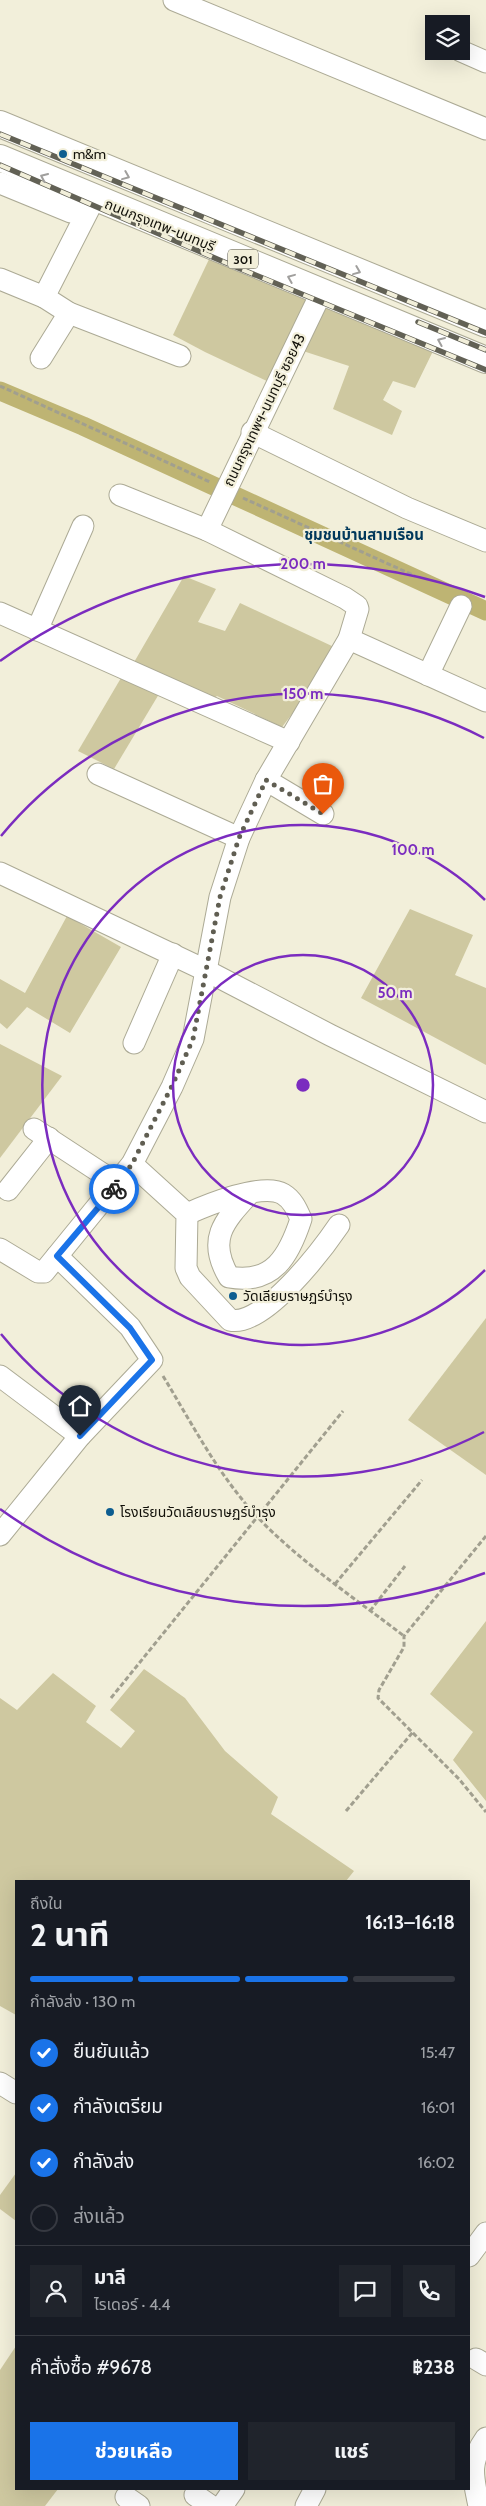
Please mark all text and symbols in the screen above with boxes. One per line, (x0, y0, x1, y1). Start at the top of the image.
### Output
map controls (425, 15, 470, 60)
button: layers (425, 15, 470, 60)
place label: m&m (73, 145, 106, 163)
marker: m&m (57, 148, 69, 160)
one-way arrow (121, 170, 130, 180)
one-way arrow (40, 173, 49, 184)
street label: ถนนกรุงเทพ-นนทบุรี (102, 195, 218, 255)
road number: 301 (228, 250, 258, 268)
one-way arrow (352, 265, 361, 276)
one-way arrow (287, 274, 296, 285)
street label: ถนนกรุงเทพฯ-นนทบุรี ซอย43 (219, 331, 309, 489)
one-way arrow (437, 337, 446, 347)
district label: ชุมชนบ้านสามเรือน (304, 526, 424, 544)
text: 200 m (280, 555, 326, 573)
text: 150 m (283, 685, 323, 703)
pin (302, 763, 344, 814)
icon: bag (309, 770, 337, 798)
text: 100 m (391, 841, 435, 859)
text: 50 m (377, 984, 413, 1002)
centre of rings (294, 1076, 312, 1094)
courier (89, 1164, 139, 1214)
icon: bike (100, 1175, 128, 1203)
place label: วัดเลียบราษฏร์บำรุง (243, 1287, 353, 1305)
marker: วัดเลียบราษฏร์บำรุง (227, 1290, 239, 1302)
pin (59, 1385, 101, 1436)
icon: home (66, 1392, 94, 1420)
place label: โรงเรียนวัดเลียบราษฏร์บำรุง (120, 1503, 276, 1521)
marker: โรงเรียนวัดเลียบราษฏร์บำรุง (104, 1506, 116, 1518)
text: ถึงใน (30, 1894, 63, 1913)
text: 16:13–16:18 (365, 1911, 455, 1934)
text: 2 นาที (30, 1915, 109, 1954)
text: กำลังส่ง · 130 m (30, 1992, 135, 2011)
icon: check (30, 2039, 58, 2067)
text: ยืนยันแล้ว (73, 2040, 150, 2063)
text: 15:47 (421, 2043, 455, 2062)
icon: check (30, 2094, 58, 2122)
text: กำลังเตรียม (73, 2095, 163, 2118)
text: 16:01 (421, 2098, 455, 2117)
icon: check (30, 2149, 58, 2177)
text: กำลังส่ง (73, 2150, 134, 2173)
text: 16:02 (418, 2153, 455, 2172)
text: ส่งแล้ว (73, 2205, 125, 2228)
button: person (30, 2265, 82, 2317)
button: chat (339, 2265, 391, 2317)
button: phone (403, 2265, 455, 2317)
text: มาลี (94, 2266, 126, 2289)
text: ไรเดอร์ · 4.4 (94, 2295, 171, 2314)
text: คำสั่งซื้อ #9678 (30, 2356, 152, 2379)
text: ฿238 (412, 2356, 455, 2379)
button: ช่วยเหลือ (30, 2422, 238, 2480)
button: แชร์ (248, 2422, 455, 2480)

